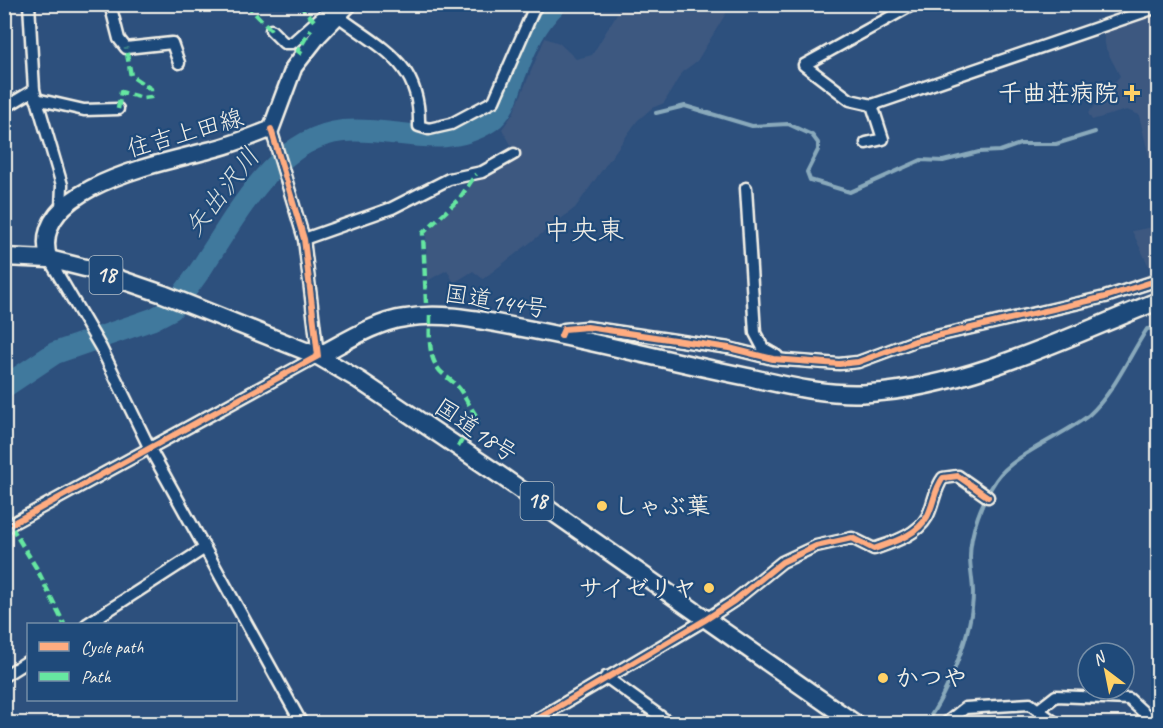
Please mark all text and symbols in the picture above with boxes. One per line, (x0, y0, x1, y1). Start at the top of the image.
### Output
place label: 千曲荘病院 (998, 78, 1118, 108)
marker: 千曲荘病院 (1123, 84, 1141, 102)
street label: 住吉上田線 (123, 102, 247, 164)
water label: 矢出沢川 (177, 141, 267, 243)
district label: 中央東 (544, 213, 625, 247)
road number: 18 (90, 256, 122, 294)
street label: 国道144号 (442, 278, 550, 324)
street label: 国道18号 (429, 391, 523, 469)
road number: 18 (520, 482, 554, 520)
place label: しゃぶ葉 (614, 491, 710, 521)
marker: しゃぶ葉 (595, 499, 609, 513)
place label: サイゼリヤ (578, 573, 697, 603)
marker: サイゼリヤ (702, 581, 716, 595)
legend (27, 623, 237, 701)
text: Cycle path (81, 636, 144, 658)
north arrow (1076, 641, 1136, 701)
text: N (1089, 646, 1111, 670)
place label: かつや (895, 663, 967, 693)
text: Path (81, 666, 111, 688)
marker: かつや (876, 671, 890, 685)

